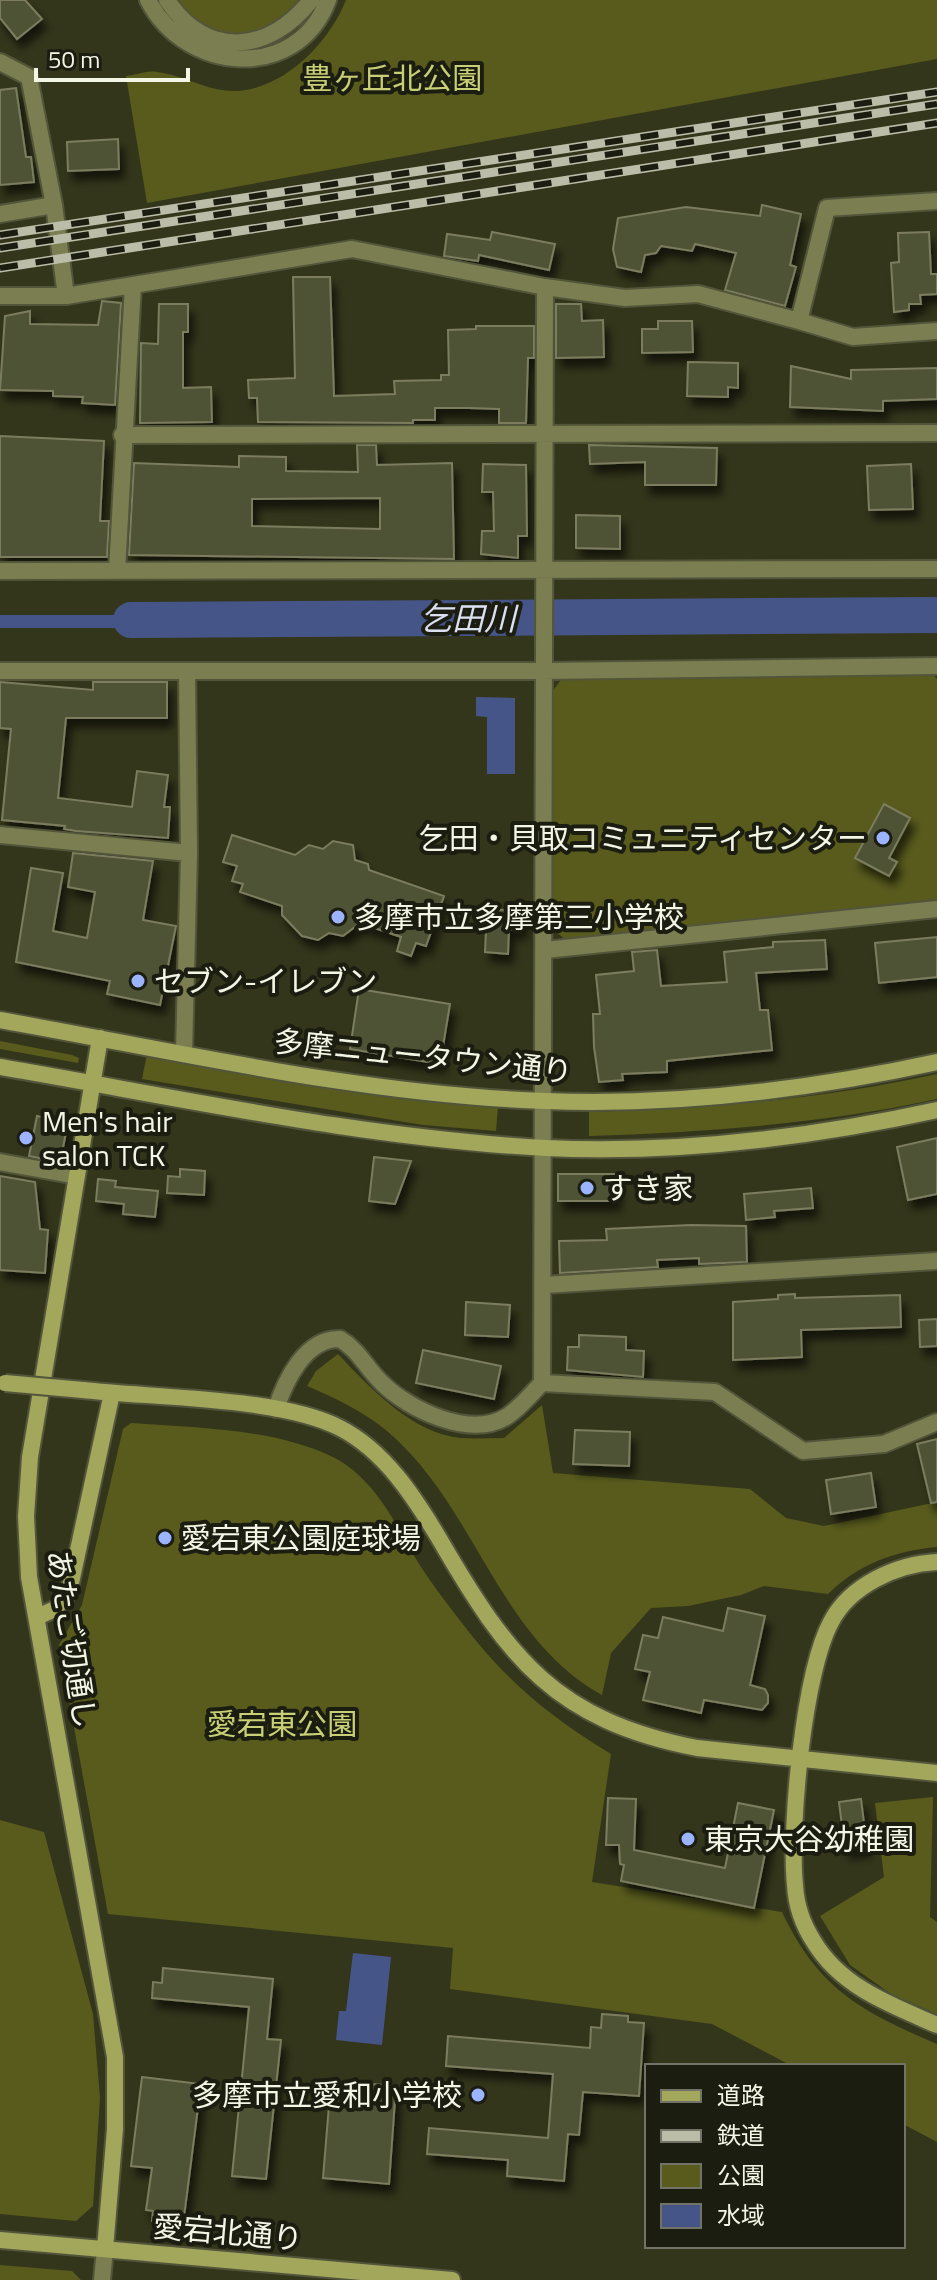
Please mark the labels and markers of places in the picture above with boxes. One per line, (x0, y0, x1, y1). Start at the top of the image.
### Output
place label: 乞田・貝取コミュニティセンター (419, 815, 867, 861)
marker: 乞田・貝取コミュニティセンター (874, 829, 892, 847)
place label: 多摩市立多摩第三小学校 (354, 894, 684, 940)
marker: 多摩市立多摩第三小学校 (329, 908, 347, 926)
place label: セブン-イレブン (154, 958, 377, 1004)
marker: セブン-イレブン (129, 972, 147, 990)
place label: Men's hair salon TCK (42, 1098, 173, 1178)
marker: Men's hair salon TCK (17, 1129, 35, 1147)
place label: すき家 (603, 1165, 693, 1211)
marker: すき家 (578, 1179, 596, 1197)
place label: 愛宕東公園庭球場 (181, 1515, 421, 1561)
marker: 愛宕東公園庭球場 (156, 1529, 174, 1547)
place label: 東京大谷幼稚園 (704, 1816, 914, 1862)
marker: 東京大谷幼稚園 (679, 1830, 697, 1848)
place label: 多摩市立愛和小学校 (192, 2072, 462, 2118)
marker: 多摩市立愛和小学校 (469, 2086, 487, 2104)

